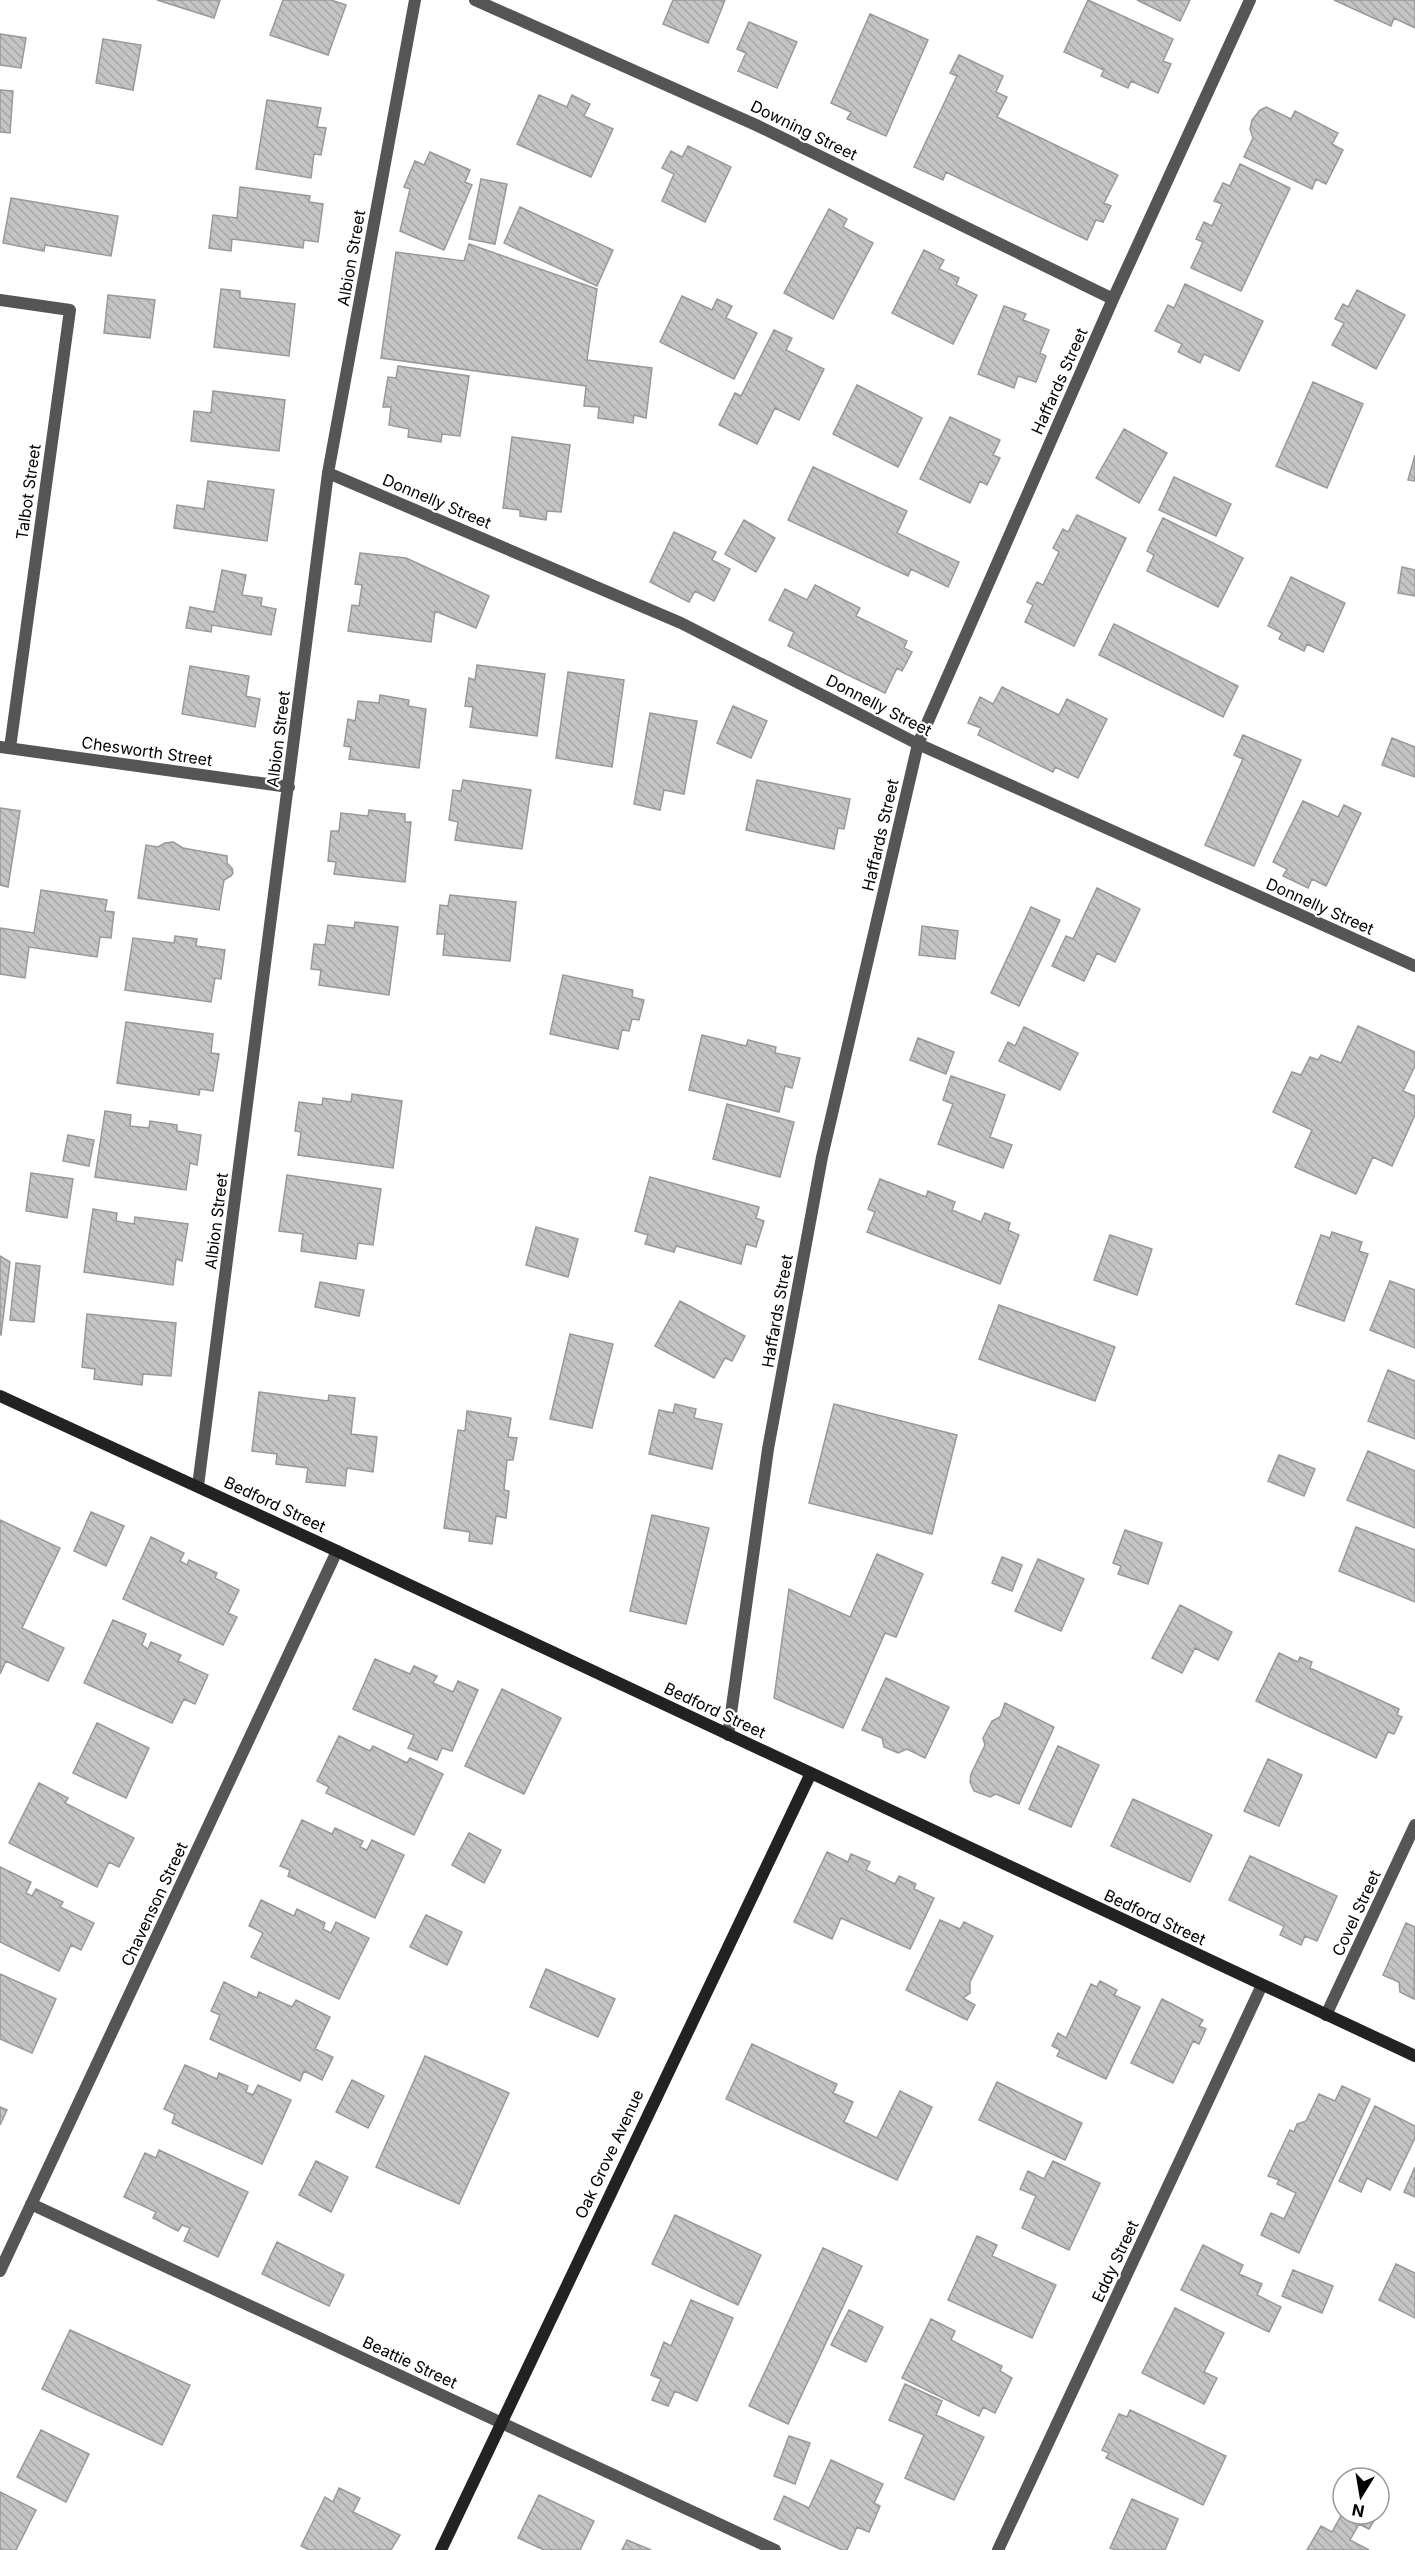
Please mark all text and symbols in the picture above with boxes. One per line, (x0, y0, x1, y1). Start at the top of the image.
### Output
street label: Downing Street (747, 96, 861, 164)
street label: Albion Street (333, 208, 369, 308)
street label: Haffards Street (1027, 325, 1091, 437)
street label: Talbot Street (11, 443, 45, 541)
street label: Donnelly Street (380, 469, 494, 533)
street label: Donnelly Street (823, 670, 935, 740)
street label: Albion Street (262, 690, 294, 788)
street label: Chesworth Street (80, 732, 214, 770)
street label: Haffards Street (857, 777, 903, 893)
street label: Donnelly Street (1263, 873, 1377, 939)
street label: Albion Street (200, 1172, 232, 1270)
street label: Haffards Street (757, 1253, 797, 1369)
street label: Bedford Street (221, 1472, 329, 1536)
street label: Bedford Street (661, 1678, 769, 1742)
street label: Chavenson Street (117, 1839, 191, 1969)
street label: Covel Street (1327, 1867, 1385, 1959)
street label: Bedford Street (1101, 1885, 1209, 1949)
street label: Oak Grove Avenue (570, 2086, 648, 2222)
street label: Eddy Street (1087, 2217, 1143, 2305)
street label: Beattie Street (360, 2331, 460, 2393)
north arrow (1331, 2466, 1391, 2526)
text: N (1350, 2500, 1366, 2522)

